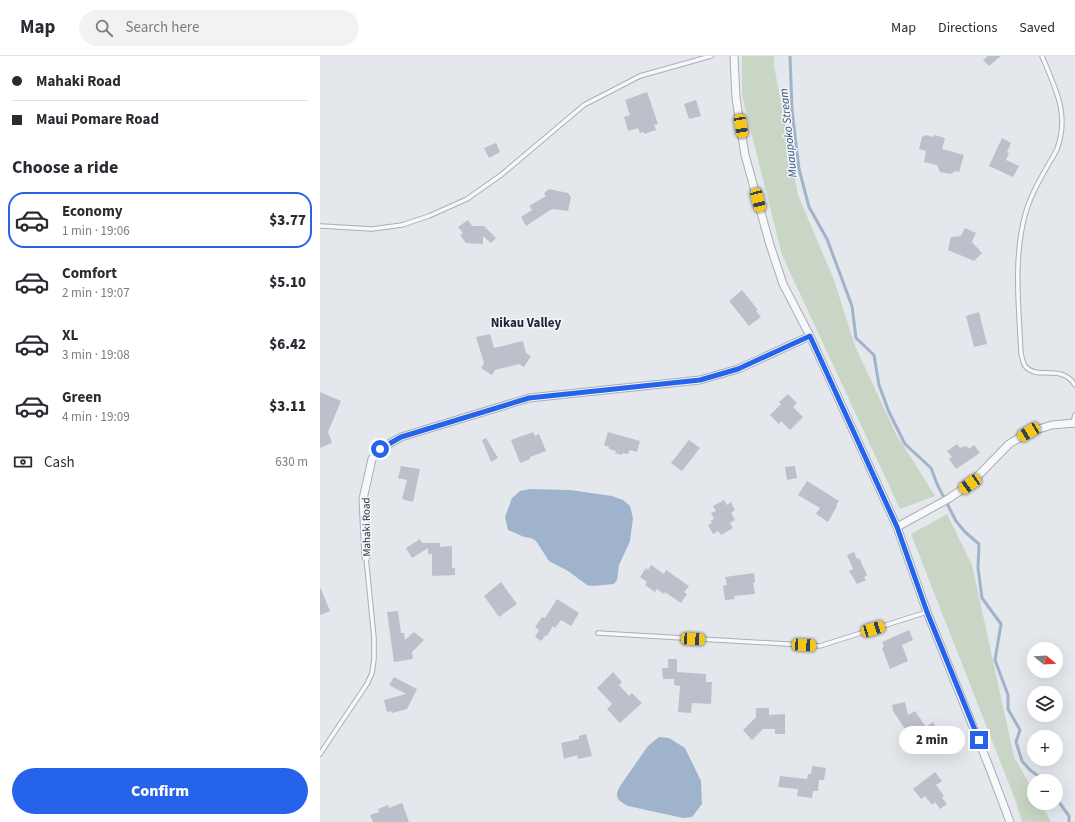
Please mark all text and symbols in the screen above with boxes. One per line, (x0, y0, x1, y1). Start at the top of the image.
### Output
search box (79, 10, 359, 46)
text: Map (20, 14, 55, 41)
icon: search (93, 17, 115, 39)
text: Search here (125, 17, 199, 38)
text: Map (891, 18, 916, 38)
text: Directions (938, 18, 997, 38)
text: Saved (1019, 18, 1055, 38)
text: Mahaki Road (36, 71, 121, 92)
water label: Muaupoko Stream (775, 87, 802, 178)
text: Maui Pomare Road (36, 109, 159, 130)
car (733, 113, 749, 139)
text: Choose a ride (12, 155, 118, 180)
car (749, 187, 767, 213)
text: Economy (62, 201, 123, 222)
icon: car (14, 202, 50, 238)
text: $3.77 (269, 210, 306, 231)
text: 1 min · 19:06 (62, 222, 130, 240)
text: Comfort (62, 263, 117, 284)
icon: car (14, 264, 50, 300)
text: $5.10 (269, 272, 306, 293)
text: 2 min · 19:07 (62, 284, 130, 302)
district label: Nikau Valley (491, 314, 561, 332)
text: XL (62, 325, 78, 346)
icon: car (14, 326, 50, 362)
text: $6.42 (269, 334, 306, 355)
text: 3 min · 19:08 (62, 346, 130, 364)
text: Green (62, 387, 102, 408)
icon: car (14, 388, 50, 424)
text: $3.11 (269, 396, 306, 417)
text: 4 min · 19:09 (62, 408, 130, 426)
car (1016, 421, 1042, 443)
route start (371, 440, 389, 458)
icon: cash (12, 451, 34, 473)
text: Cash (44, 452, 75, 473)
text: 630 m (275, 453, 308, 471)
car (957, 472, 983, 496)
street label: Mahaki Road (358, 497, 375, 557)
car (860, 620, 886, 638)
car (681, 632, 705, 646)
car (792, 638, 816, 652)
north arrow (1027, 642, 1063, 678)
map controls (1027, 642, 1063, 810)
button: layers (1027, 686, 1063, 722)
callout: 2 min (899, 726, 965, 754)
button: + (1027, 730, 1063, 766)
text: 2 min (916, 731, 948, 749)
route end (970, 731, 988, 749)
button: Confirm (12, 768, 308, 814)
button: − (1027, 774, 1063, 810)

